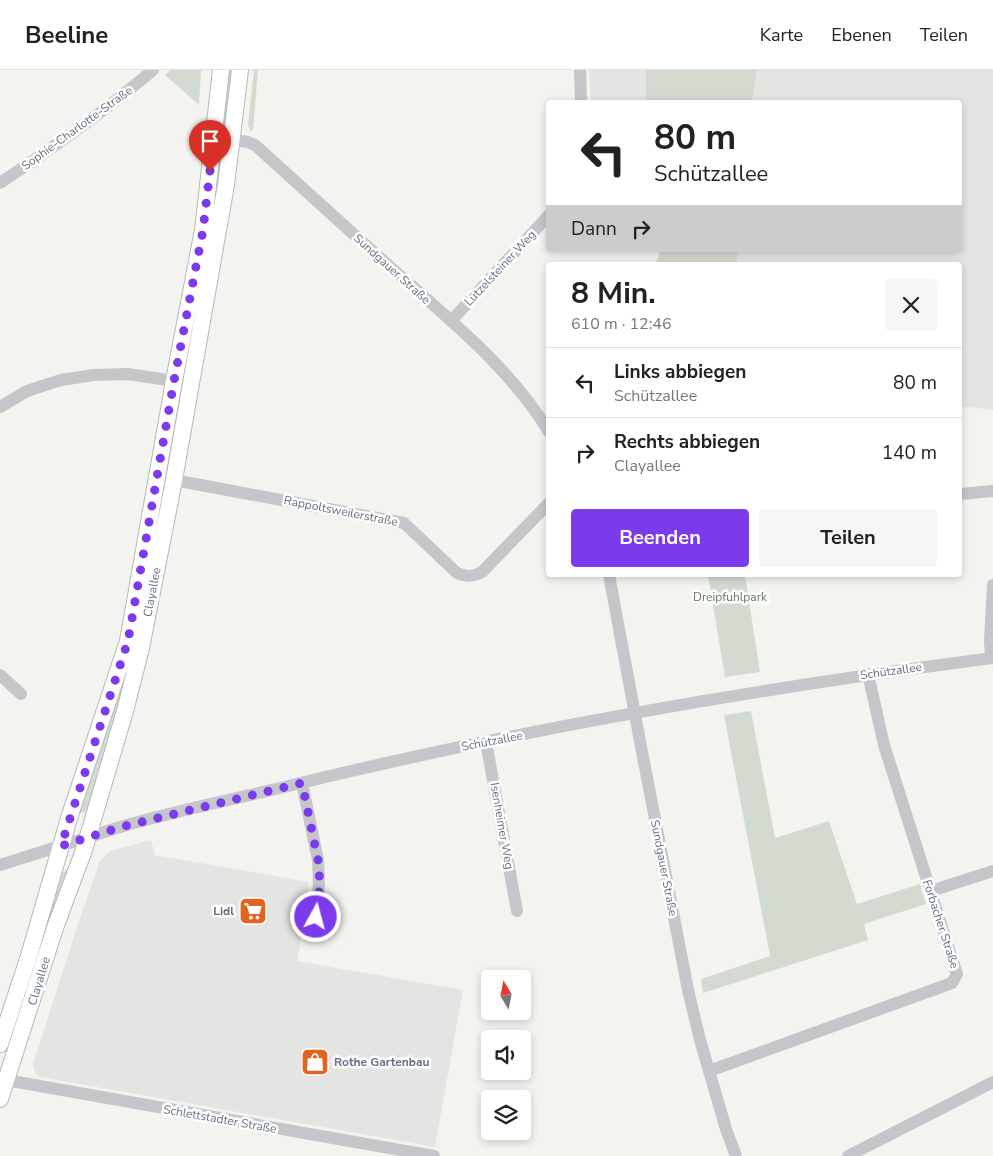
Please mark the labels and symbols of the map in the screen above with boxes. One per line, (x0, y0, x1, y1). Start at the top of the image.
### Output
street label: Sophie-Charlotte-Straße (18, 82, 136, 174)
pin (189, 120, 231, 171)
street label: Lützelsteiner Weg (461, 227, 539, 309)
street label: Sundgauer Straße (350, 230, 434, 308)
street label: Rappoltsweilerstraße (283, 492, 399, 530)
street label: Clayallee (139, 566, 165, 618)
park label: Dreipfuhlpark (693, 589, 768, 605)
street label: Schützallee (859, 659, 923, 683)
street label: Schützallee (460, 727, 524, 755)
street label: Isenheimer Weg (486, 781, 518, 871)
street label: Sundgauer Straße (647, 819, 681, 917)
street label: Forbacher Straße (919, 877, 963, 971)
position arrow (289, 890, 341, 942)
supermarket icon: Lidl (238, 896, 268, 926)
place label: Lidl (213, 903, 234, 919)
street label: Clayallee (24, 955, 54, 1007)
north arrow (481, 970, 531, 1020)
shop icon: Rothe Gartenbau (300, 1047, 330, 1077)
place label: Rothe Gartenbau (334, 1054, 430, 1070)
street label: Schlettstadter Straße (162, 1101, 278, 1137)

